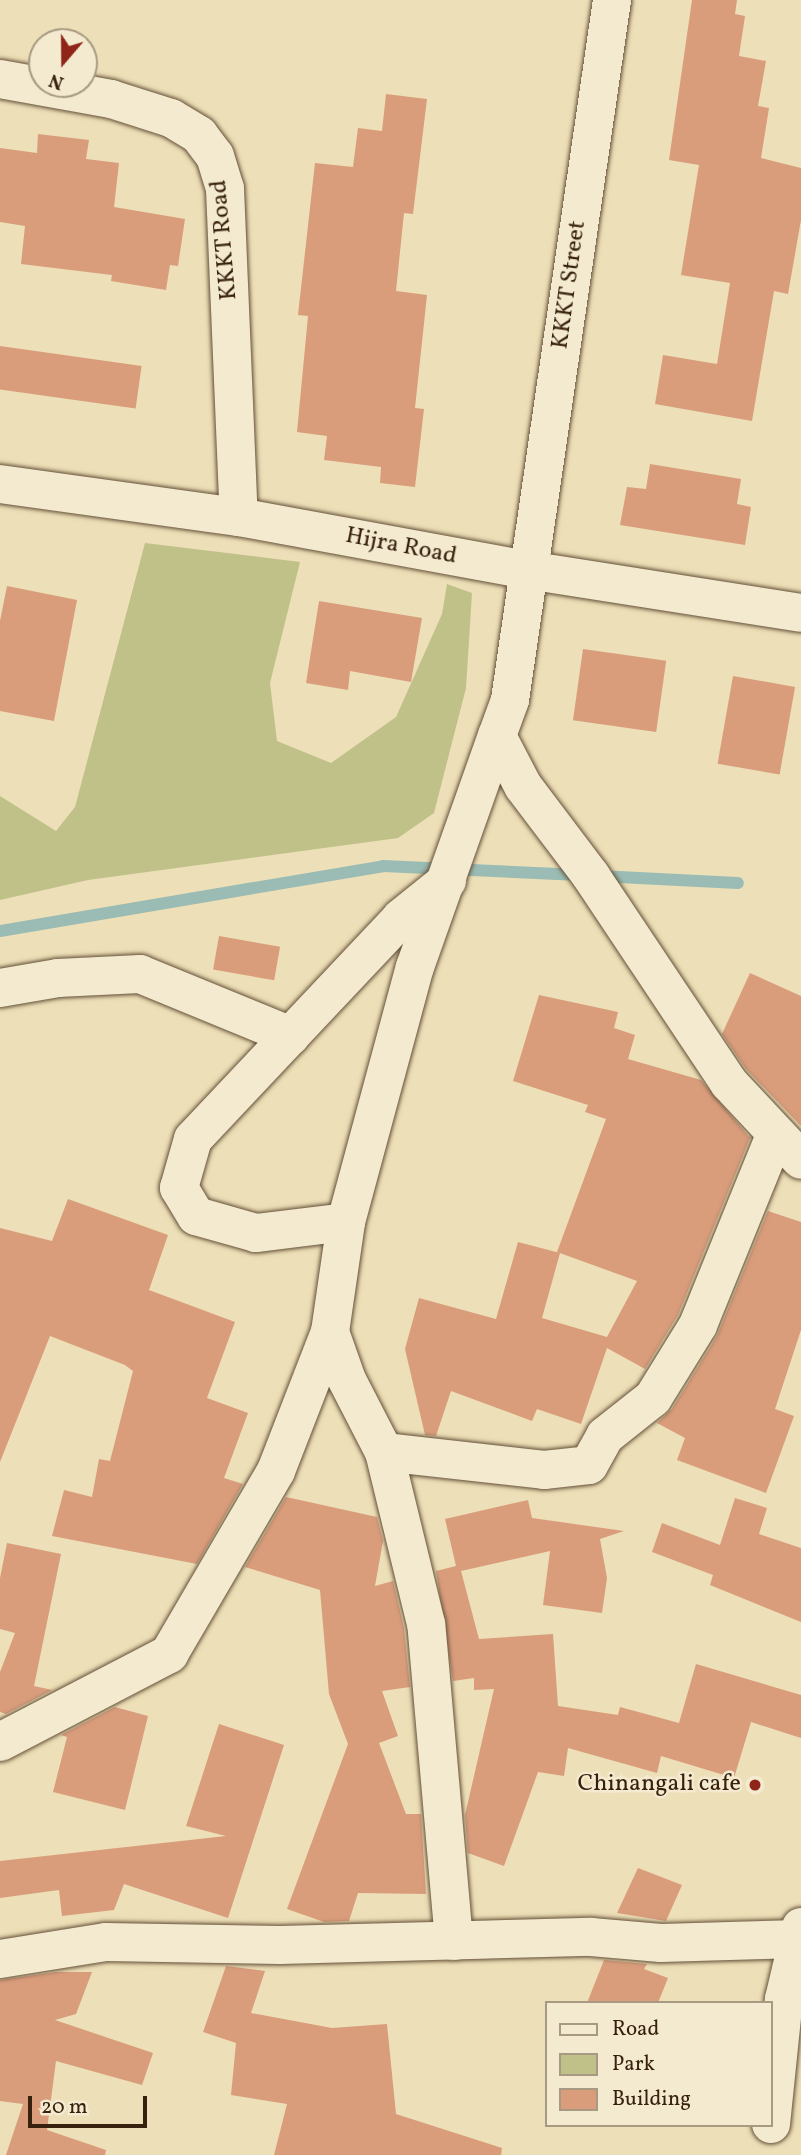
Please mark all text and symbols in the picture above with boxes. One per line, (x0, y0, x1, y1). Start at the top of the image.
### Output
north arrow (28, 28, 98, 98)
text: N (46, 66, 67, 95)
street label: KKKT Road (205, 178, 245, 302)
street label: KKKT Street (547, 219, 593, 351)
street label: Hijra Road (343, 522, 459, 572)
place label: Chinangali cafe (578, 1771, 741, 1799)
marker: Chinangali cafe (747, 1777, 763, 1793)
legend (546, 2001, 773, 2127)
text: Road (612, 2015, 659, 2044)
text: Park (612, 2050, 655, 2079)
scale bar (32, 2082, 150, 2126)
text: Building (612, 2085, 691, 2114)
text: 20 m (41, 2093, 87, 2122)

